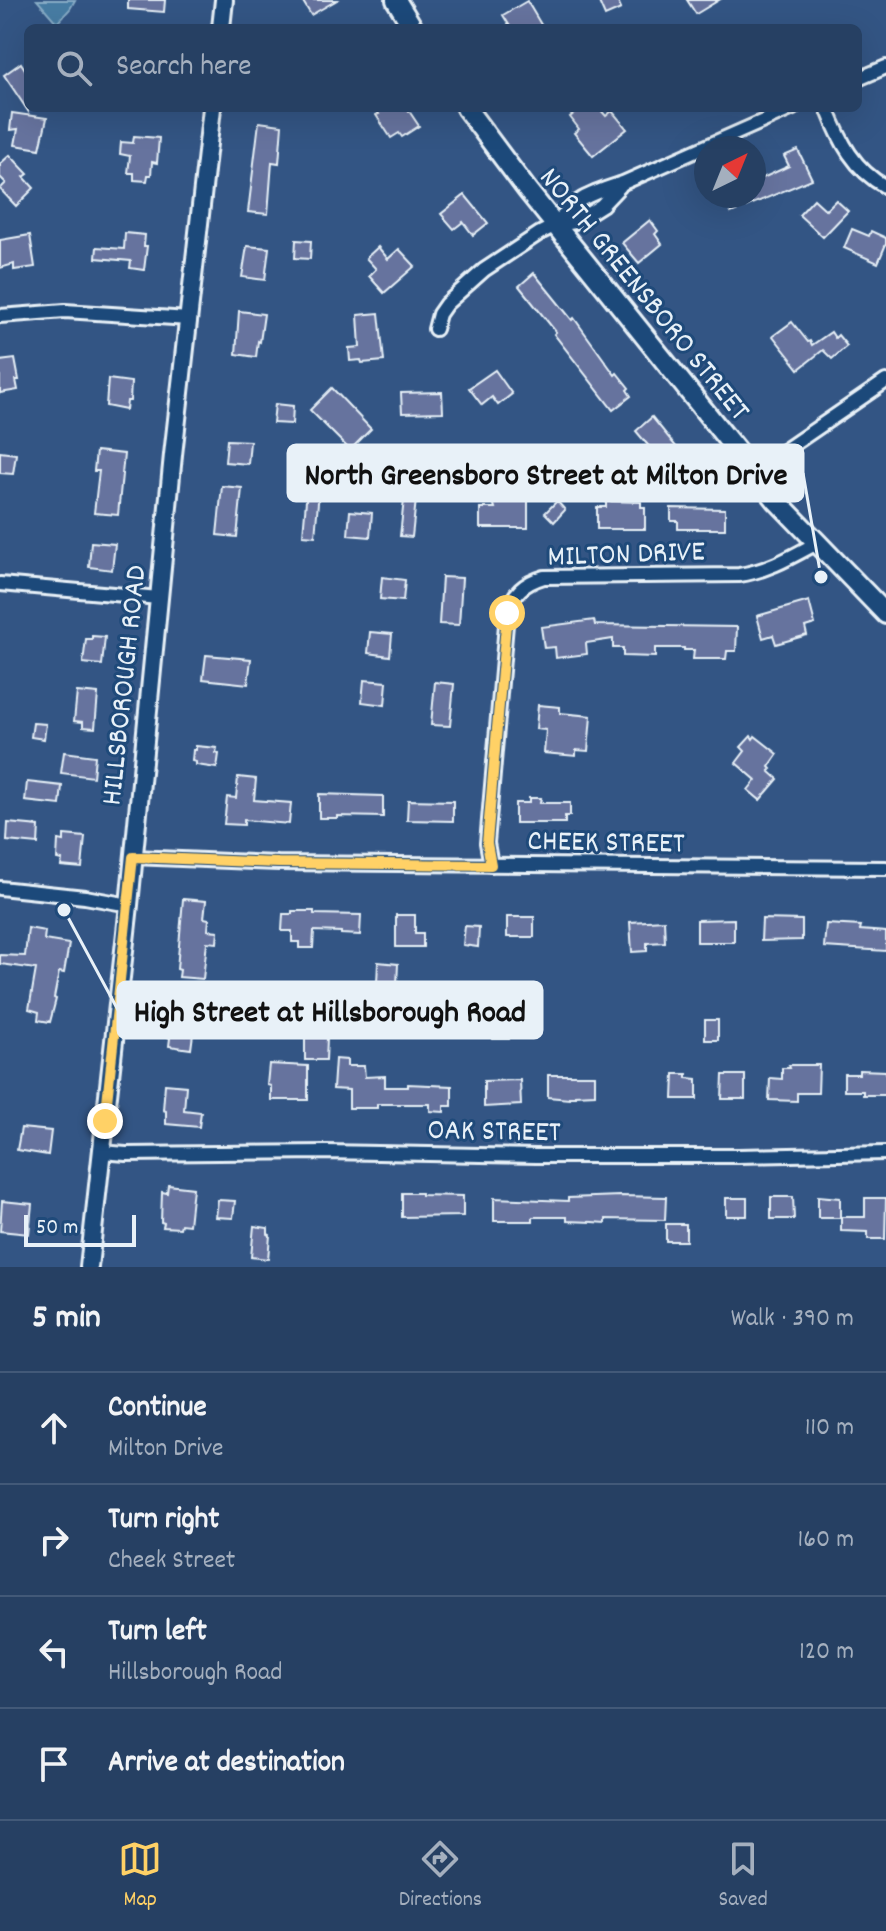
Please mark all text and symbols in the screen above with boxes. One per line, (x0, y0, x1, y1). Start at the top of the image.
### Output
search box (24, 24, 862, 112)
icon: search (52, 46, 96, 90)
text: Search here (116, 47, 252, 90)
north arrow (694, 136, 766, 208)
street label: NORTH GREENSBORO STREET (527, 160, 758, 432)
callout: North Greensboro Street at Milton Drive (288, 445, 803, 501)
text: North Greensboro Street at Milton Drive (305, 455, 787, 501)
street label: MILTON DRIVE (547, 532, 706, 581)
street label: HILLSBOROUGH ROAD (92, 563, 160, 808)
route start (489, 595, 525, 631)
street label: CHEEK STREET (527, 822, 685, 867)
callout: High Street at Hillsborough Road (118, 982, 542, 1038)
text: High Street at Hillsborough Road (134, 992, 526, 1038)
route end (87, 1103, 123, 1139)
street label: OAK STREET (427, 1111, 561, 1156)
scale bar (24, 1211, 136, 1247)
text: 50 m (36, 1213, 78, 1244)
text: 5 min (32, 1295, 101, 1344)
text: Walk · 390 m (731, 1301, 854, 1338)
text: Continue (108, 1388, 207, 1431)
icon: ahead (32, 1406, 76, 1450)
text: 110 m (805, 1410, 854, 1447)
text: Milton Drive (108, 1431, 223, 1468)
text: Turn right (108, 1500, 219, 1543)
icon: right (32, 1518, 76, 1562)
text: 160 m (798, 1522, 854, 1559)
text: Cheek Street (108, 1543, 235, 1580)
text: Turn left (108, 1612, 207, 1655)
icon: left (32, 1630, 76, 1674)
text: 120 m (799, 1634, 854, 1671)
text: Hillsborough Road (108, 1655, 283, 1692)
icon: arrive (32, 1742, 76, 1786)
text: Arrive at destination (108, 1743, 345, 1786)
tab: Map (118, 1837, 162, 1916)
tab: Directions (399, 1837, 482, 1916)
tab: Saved (719, 1837, 768, 1916)

